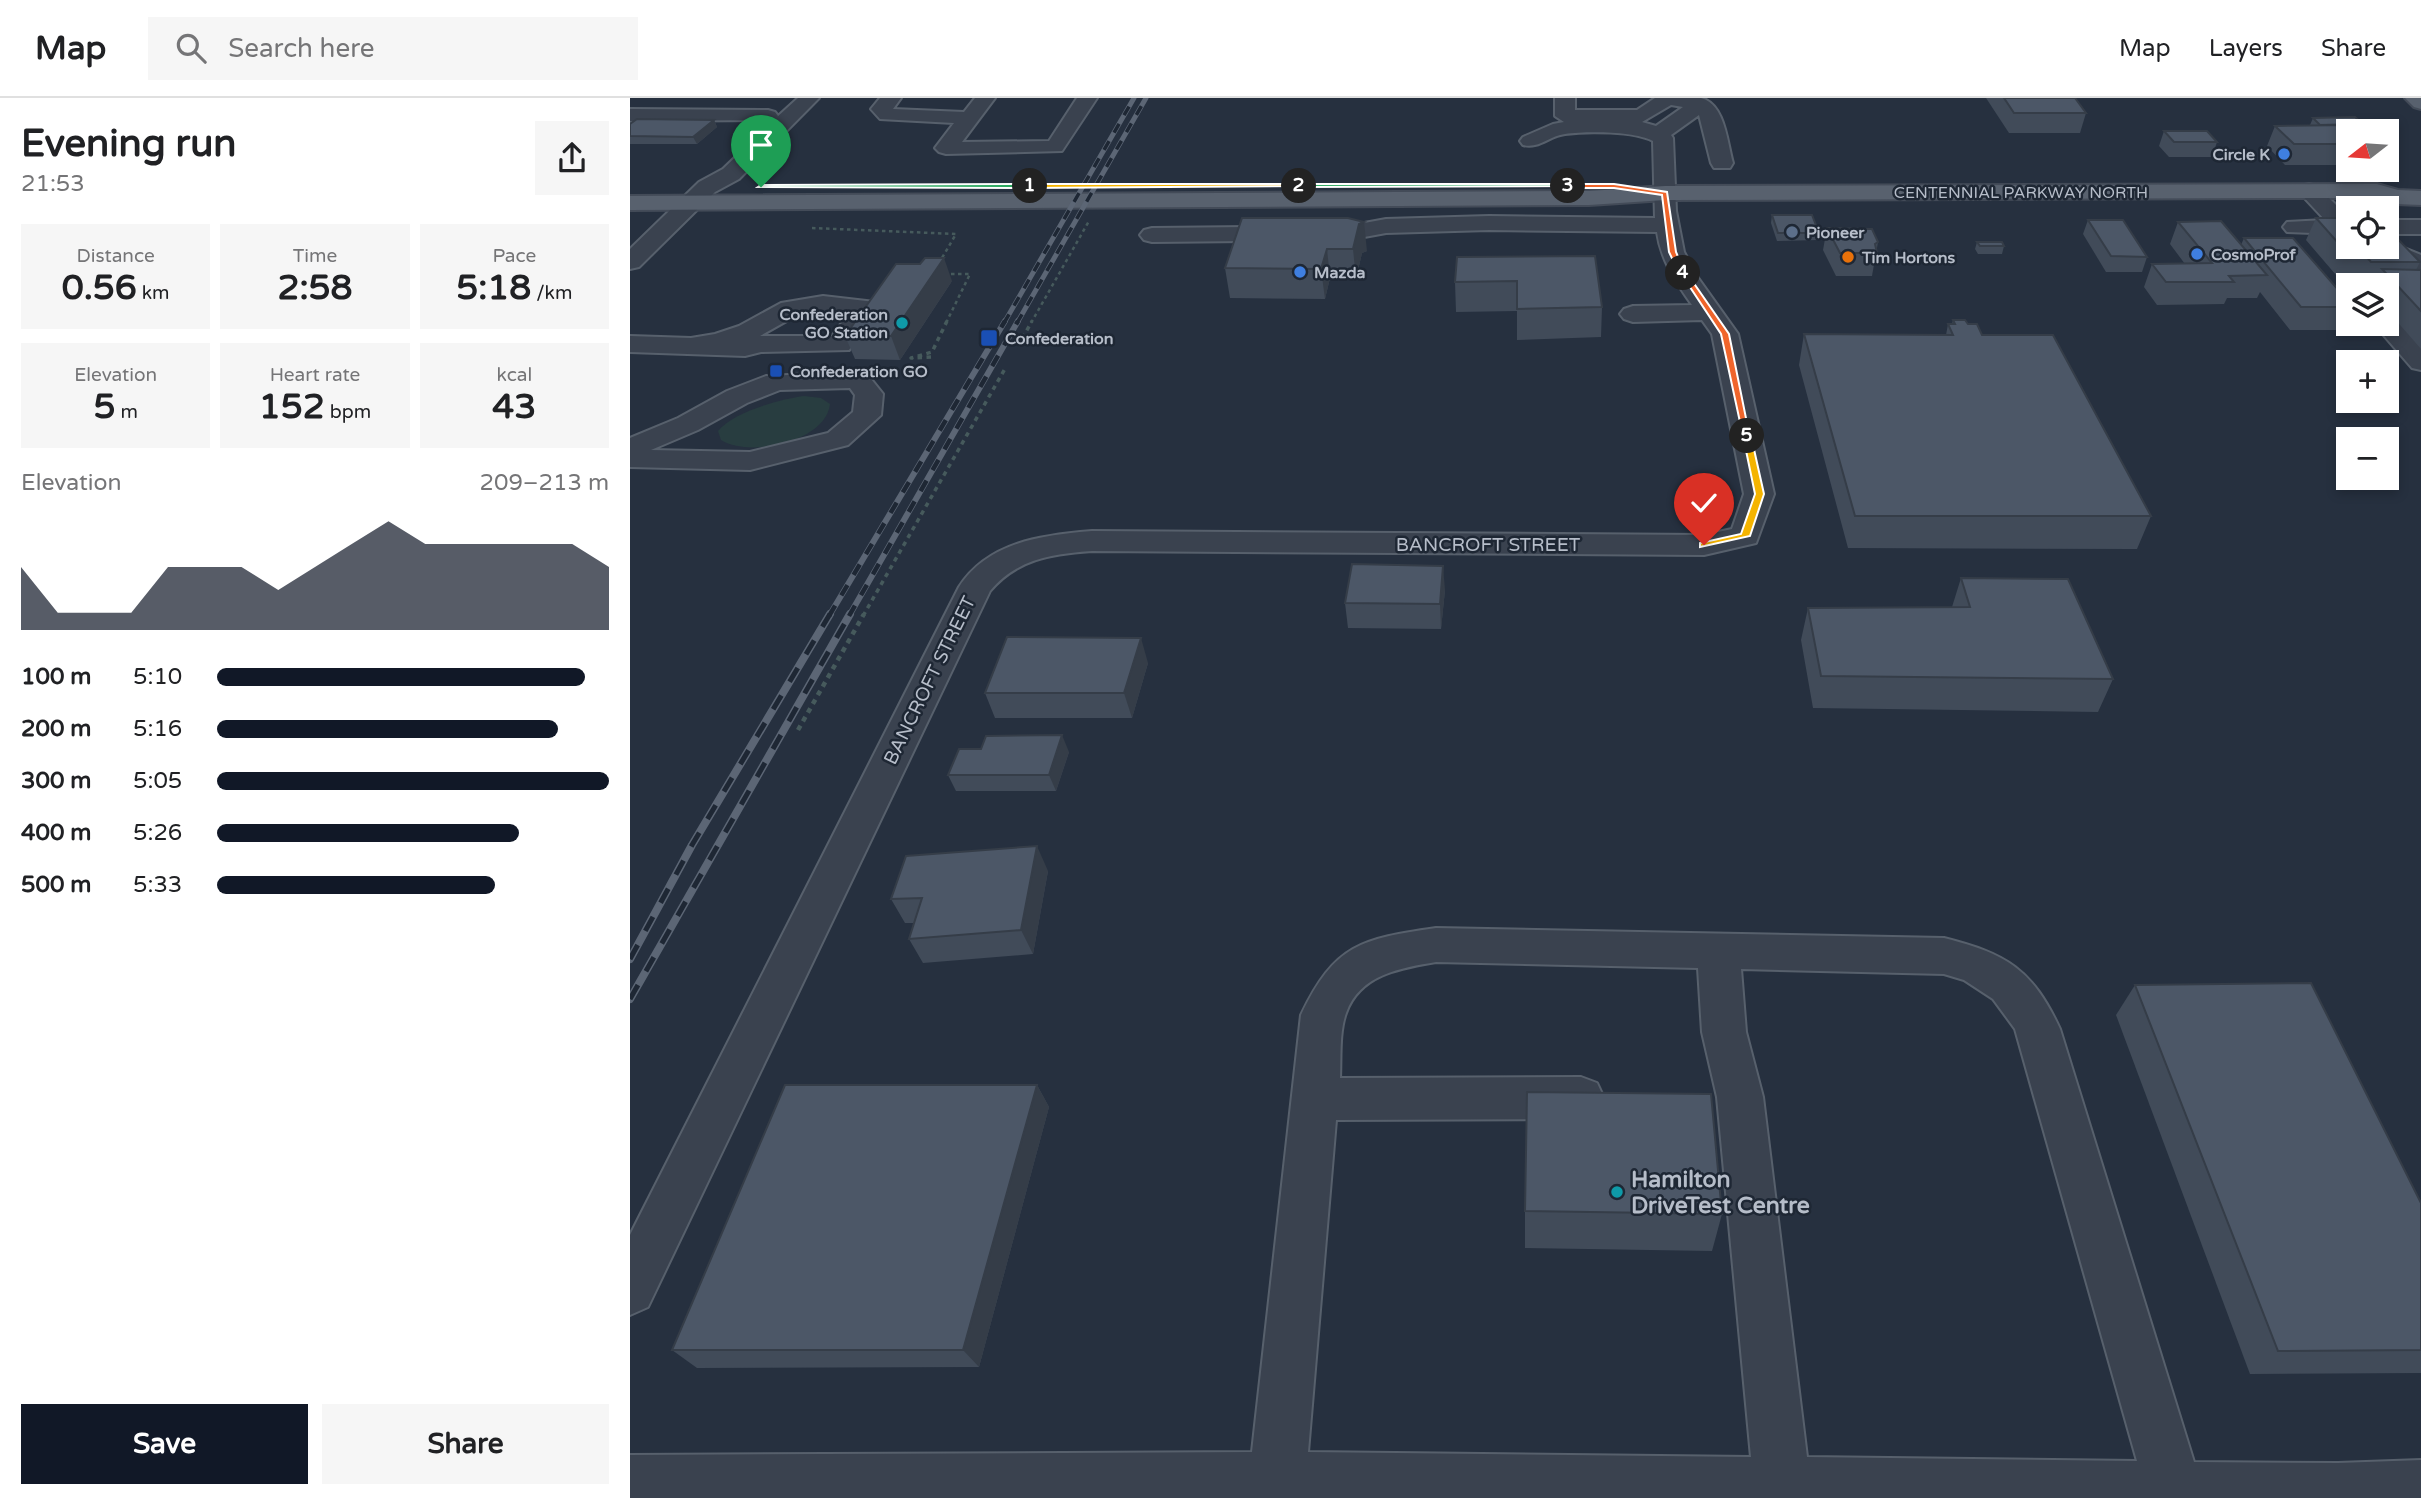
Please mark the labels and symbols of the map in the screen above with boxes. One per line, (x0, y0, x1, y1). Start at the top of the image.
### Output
pin (731, 115, 791, 187)
north arrow (2336, 119, 2399, 182)
place label: Circle K (2213, 145, 2270, 165)
marker: Circle K (2276, 146, 2292, 162)
pin: 1 (1012, 168, 1048, 204)
pin: 2 (1282, 168, 1316, 204)
pin: 3 (1550, 168, 1586, 204)
street label: CENTENNIAL PARKWAY NORTH (1894, 183, 2148, 203)
place label: Pioneer (1806, 223, 1865, 243)
marker: Pioneer (1784, 224, 1800, 240)
place label: CosmoProf (2211, 245, 2297, 265)
marker: CosmoProf (2189, 246, 2205, 262)
place label: Tim Hortons (1861, 248, 1956, 268)
marker: Tim Hortons (1840, 249, 1856, 265)
pin: 4 (1666, 256, 1700, 290)
place label: Mazda (1314, 263, 1366, 283)
marker: Mazda (1292, 264, 1308, 280)
place label: Confederation GO Station (780, 305, 888, 343)
marker: Confederation GO Station (894, 315, 910, 331)
marker: Confederation (979, 328, 999, 348)
place label: Confederation (1005, 329, 1113, 349)
place label: Confederation GO (790, 362, 928, 382)
marker: Confederation GO (768, 363, 784, 379)
pin: 5 (1730, 418, 1764, 454)
pin (1674, 473, 1734, 545)
street label: BANCROFT STREET (1396, 534, 1581, 556)
street label: BANCROFT STREET (880, 592, 980, 768)
place label: Hamilton DriveTest Centre (1631, 1166, 1810, 1220)
marker: Hamilton DriveTest Centre (1609, 1184, 1625, 1200)

